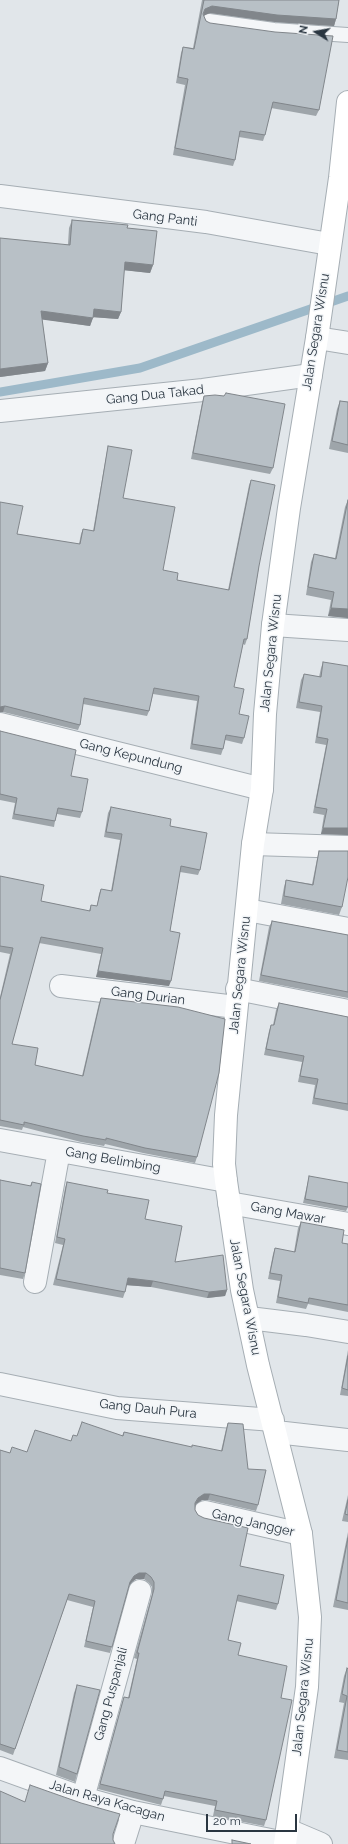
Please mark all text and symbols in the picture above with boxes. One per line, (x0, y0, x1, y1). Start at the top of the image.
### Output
north arrow (296, 12, 336, 52)
text: N (297, 24, 311, 35)
street label: Gang Panti (132, 206, 198, 230)
street label: Jalan Segara Wisnu (299, 272, 333, 392)
street label: Gang Dua Takad (105, 382, 205, 408)
street label: Jalan Segara Wisnu (257, 593, 285, 713)
street label: Gang Kepundung (78, 736, 184, 776)
street label: Jalan Segara Wisnu (226, 915, 254, 1035)
street label: Gang Durian (110, 984, 186, 1008)
street label: Gang Belimbing (64, 1144, 162, 1176)
street label: Gang Mawar (249, 1199, 327, 1227)
street label: Jalan Segara Wisnu (226, 1237, 264, 1357)
street label: Gang Dauh Pura (99, 1396, 197, 1422)
street label: Gang Jangger (210, 1506, 296, 1540)
street label: Jalan Segara Wisnu (289, 1637, 317, 1757)
street label: Gang Puspanjali (91, 1645, 131, 1743)
street label: Jalan Raya Kacagan (47, 1777, 167, 1825)
scale bar (208, 1806, 299, 1832)
text: 20 m (213, 1814, 241, 1828)

